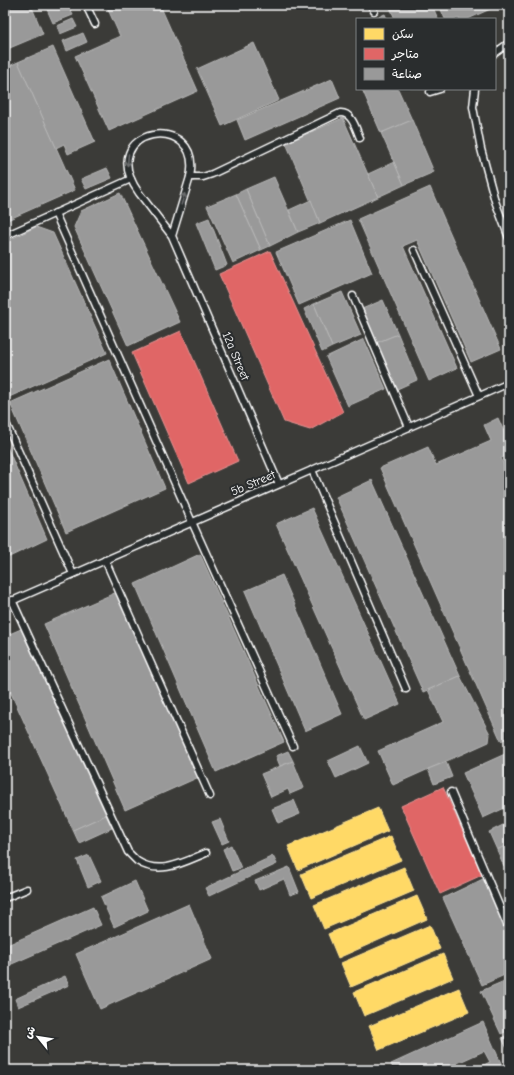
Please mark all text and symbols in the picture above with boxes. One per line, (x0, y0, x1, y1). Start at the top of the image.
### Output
legend (356, 18, 496, 90)
text: سكن (392, 27, 414, 41)
text: متاجر (391, 47, 419, 62)
text: صناعة (392, 67, 422, 81)
one-way arrow (125, 153, 132, 166)
one-way arrow (180, 193, 187, 206)
street label: 12a Street (220, 330, 253, 383)
street label: 5b Street (229, 467, 278, 499)
north arrow (18, 1017, 58, 1057)
text: ش (21, 1024, 38, 1041)

